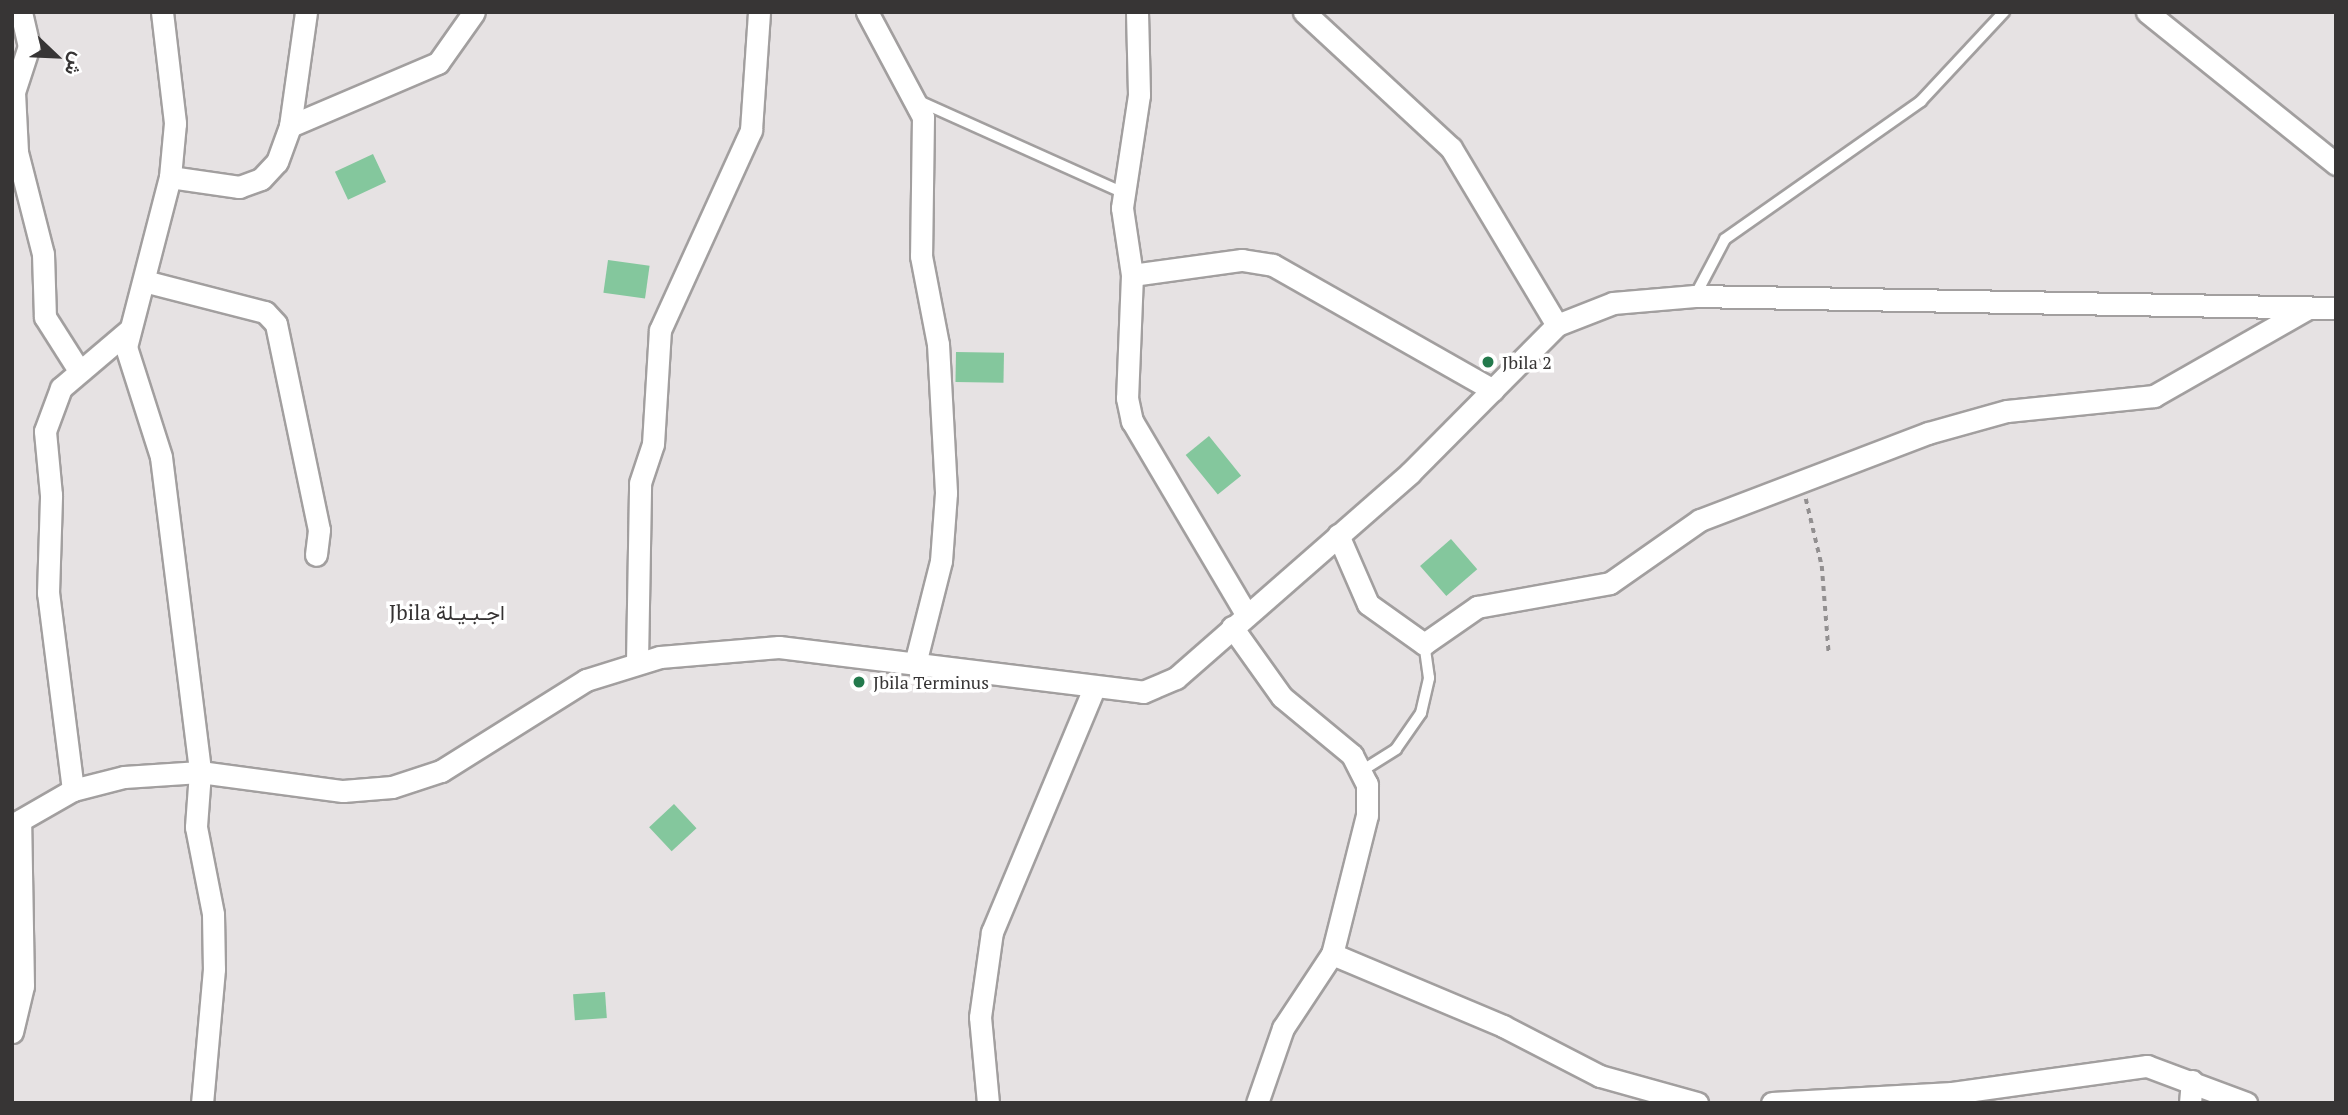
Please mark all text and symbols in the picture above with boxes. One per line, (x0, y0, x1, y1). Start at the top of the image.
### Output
north arrow (21, 21, 91, 91)
text: ش (60, 49, 92, 80)
place label: Jbila 2 (1502, 351, 1552, 373)
marker: Jbila 2 (1480, 354, 1496, 370)
district label: Jbila اجـبـيـلة (389, 599, 505, 625)
place label: Jbila Terminus (873, 671, 989, 693)
marker: Jbila Terminus (851, 674, 867, 690)

